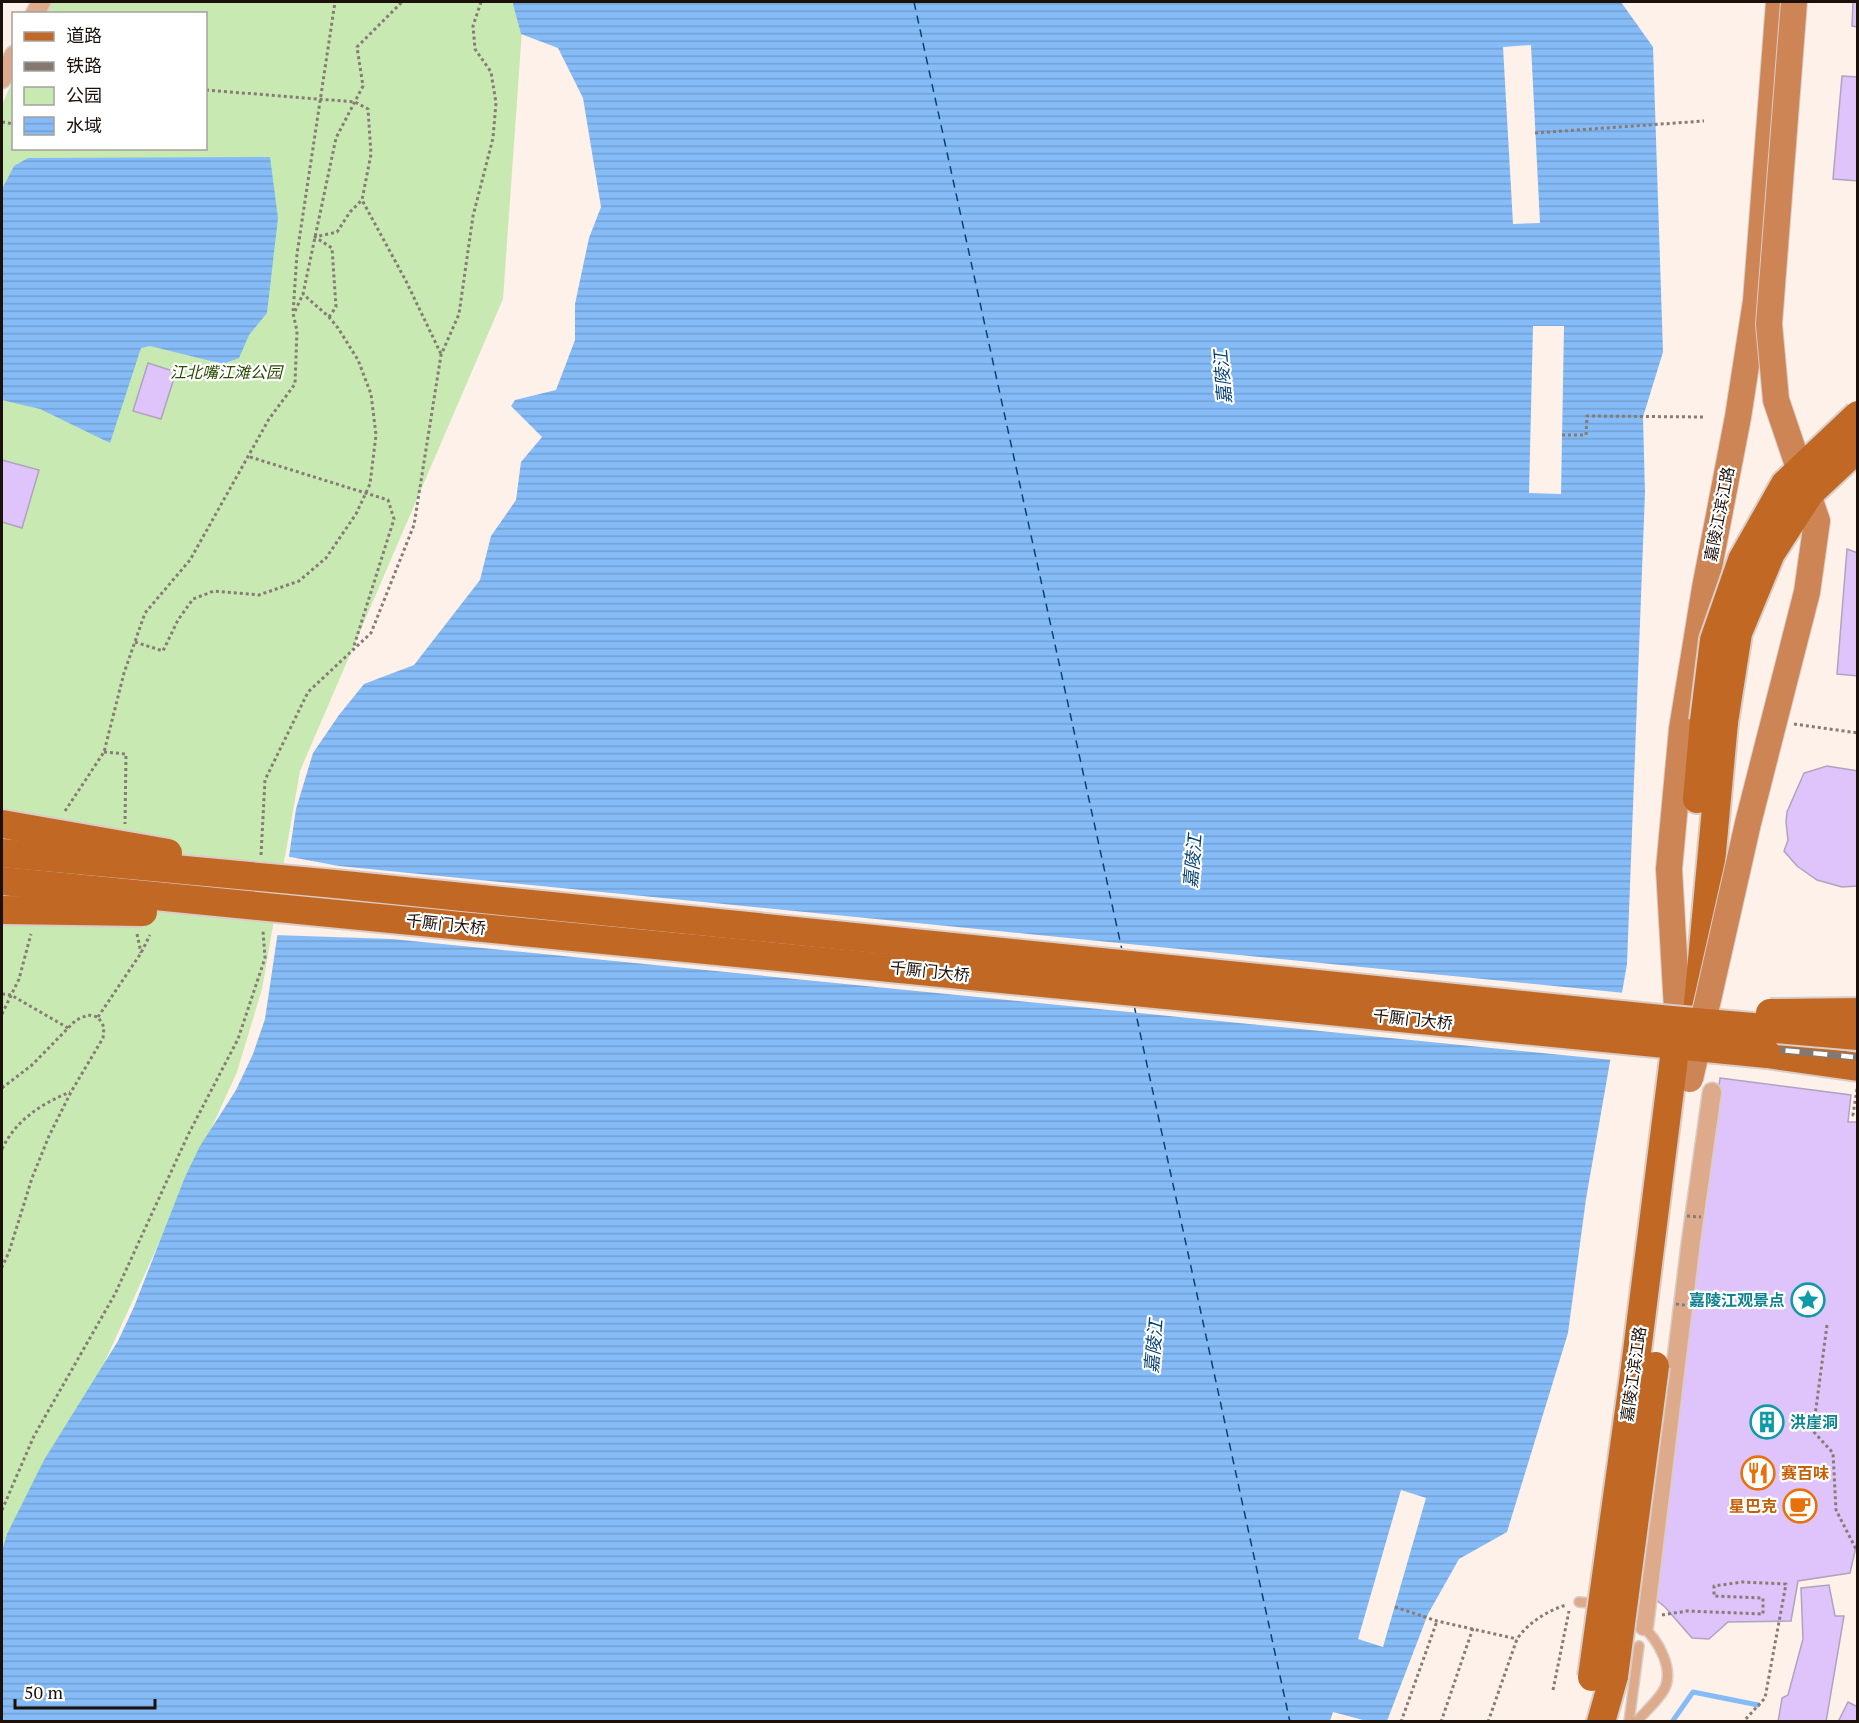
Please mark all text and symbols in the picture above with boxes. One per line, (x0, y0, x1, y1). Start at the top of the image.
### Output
legend (12, 12, 207, 150)
text: 道路 (66, 23, 102, 47)
text: 铁路 (66, 53, 102, 77)
text: 公园 (66, 83, 102, 107)
text: 水域 (66, 113, 102, 137)
water label: 嘉陵江 (1208, 347, 1236, 405)
park label: 江北嘴江滩公园 (170, 361, 284, 383)
street label: 嘉陵江滨江路 (1699, 465, 1739, 563)
water label: 嘉陵江 (1178, 831, 1206, 889)
street label: 千厮门大桥 (405, 909, 487, 939)
street label: 千厮门大桥 (889, 956, 971, 986)
street label: 千厮门大桥 (1372, 1004, 1454, 1034)
place icon: 嘉陵江观景点 (1790, 1282, 1826, 1318)
place label: 嘉陵江观景点 (1689, 1289, 1785, 1311)
water label: 嘉陵江 (1139, 1316, 1167, 1374)
street label: 嘉陵江滨江路 (1615, 1325, 1651, 1423)
building icon: 洪崖洞 (1749, 1404, 1785, 1440)
place label: 洪崖洞 (1790, 1411, 1838, 1433)
restaurant icon: 赛百味 (1740, 1455, 1776, 1491)
place label: 赛百味 (1781, 1462, 1829, 1484)
cafe icon: 星巴克 (1782, 1488, 1818, 1524)
place label: 星巴克 (1729, 1495, 1777, 1517)
scale bar (15, 1672, 154, 1710)
text: 50 m (24, 1680, 64, 1704)

